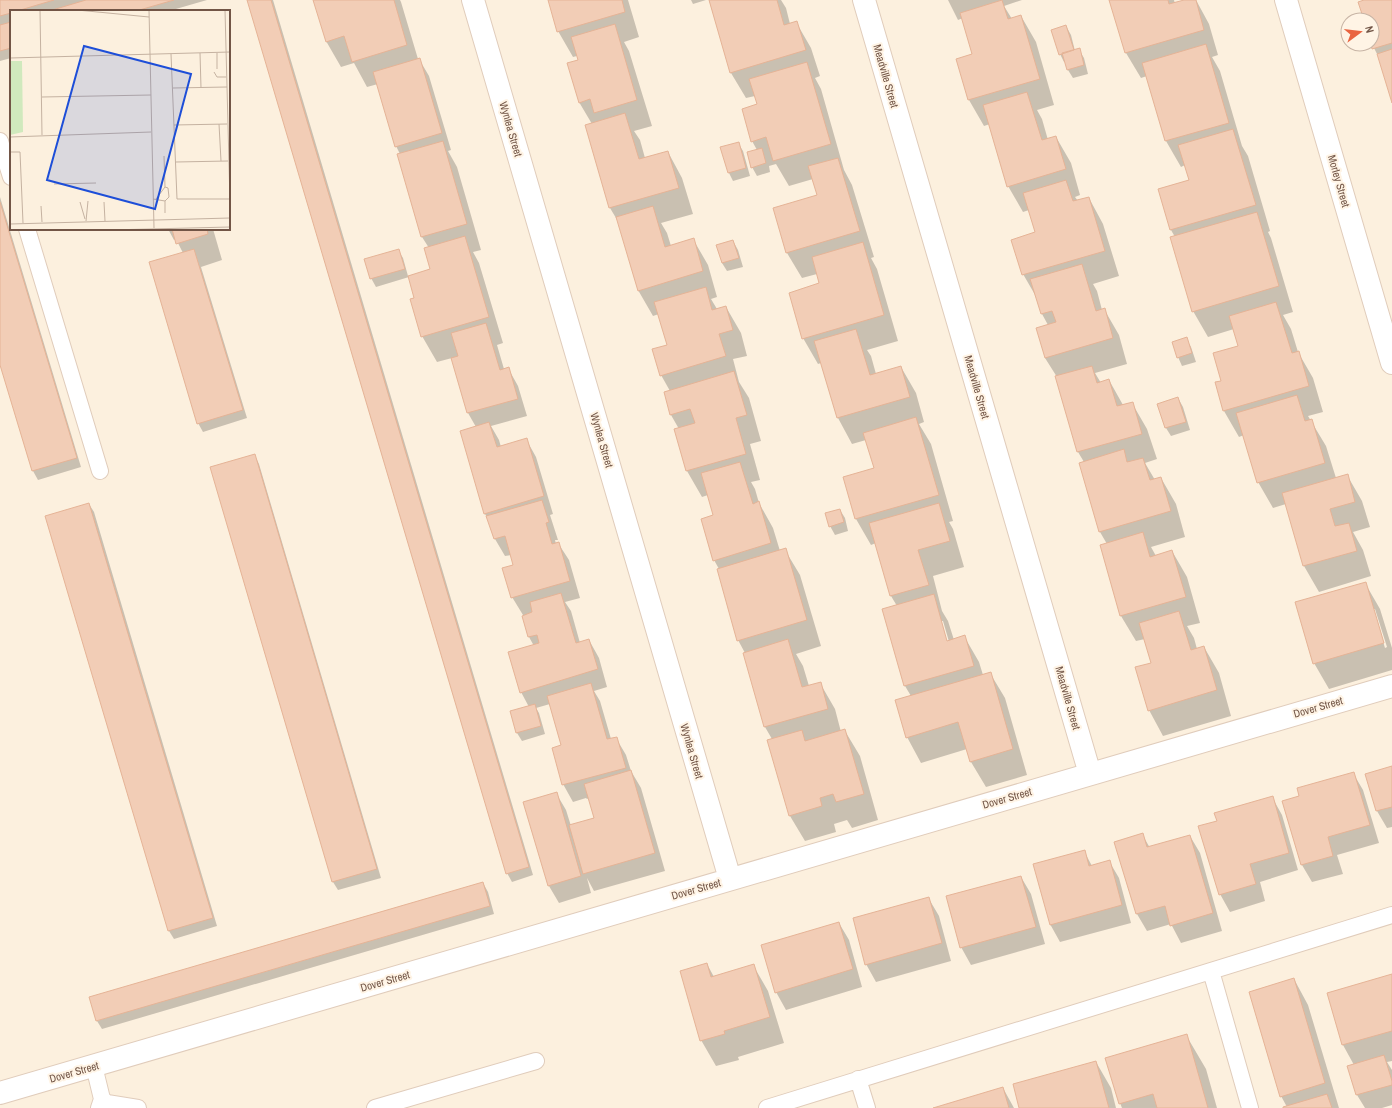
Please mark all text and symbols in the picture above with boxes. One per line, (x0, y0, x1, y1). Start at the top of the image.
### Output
inset map (10, 10, 230, 230)
north arrow (1340, 12, 1380, 52)
text: N (1362, 24, 1377, 34)
street label: Meadville Street (870, 43, 902, 110)
street label: Wynlea Street (496, 100, 526, 159)
street label: Morley Street (1325, 153, 1353, 209)
street label: Meadville Street (961, 354, 993, 421)
street label: Wynlea Street (587, 411, 617, 470)
street label: Meadville Street (1052, 665, 1084, 732)
street label: Dover Street (1292, 693, 1345, 721)
street label: Wynlea Street (677, 722, 707, 781)
street label: Dover Street (981, 784, 1034, 812)
street label: Dover Street (670, 875, 723, 903)
street label: Dover Street (359, 967, 412, 995)
street label: Dover Street (48, 1058, 101, 1086)

